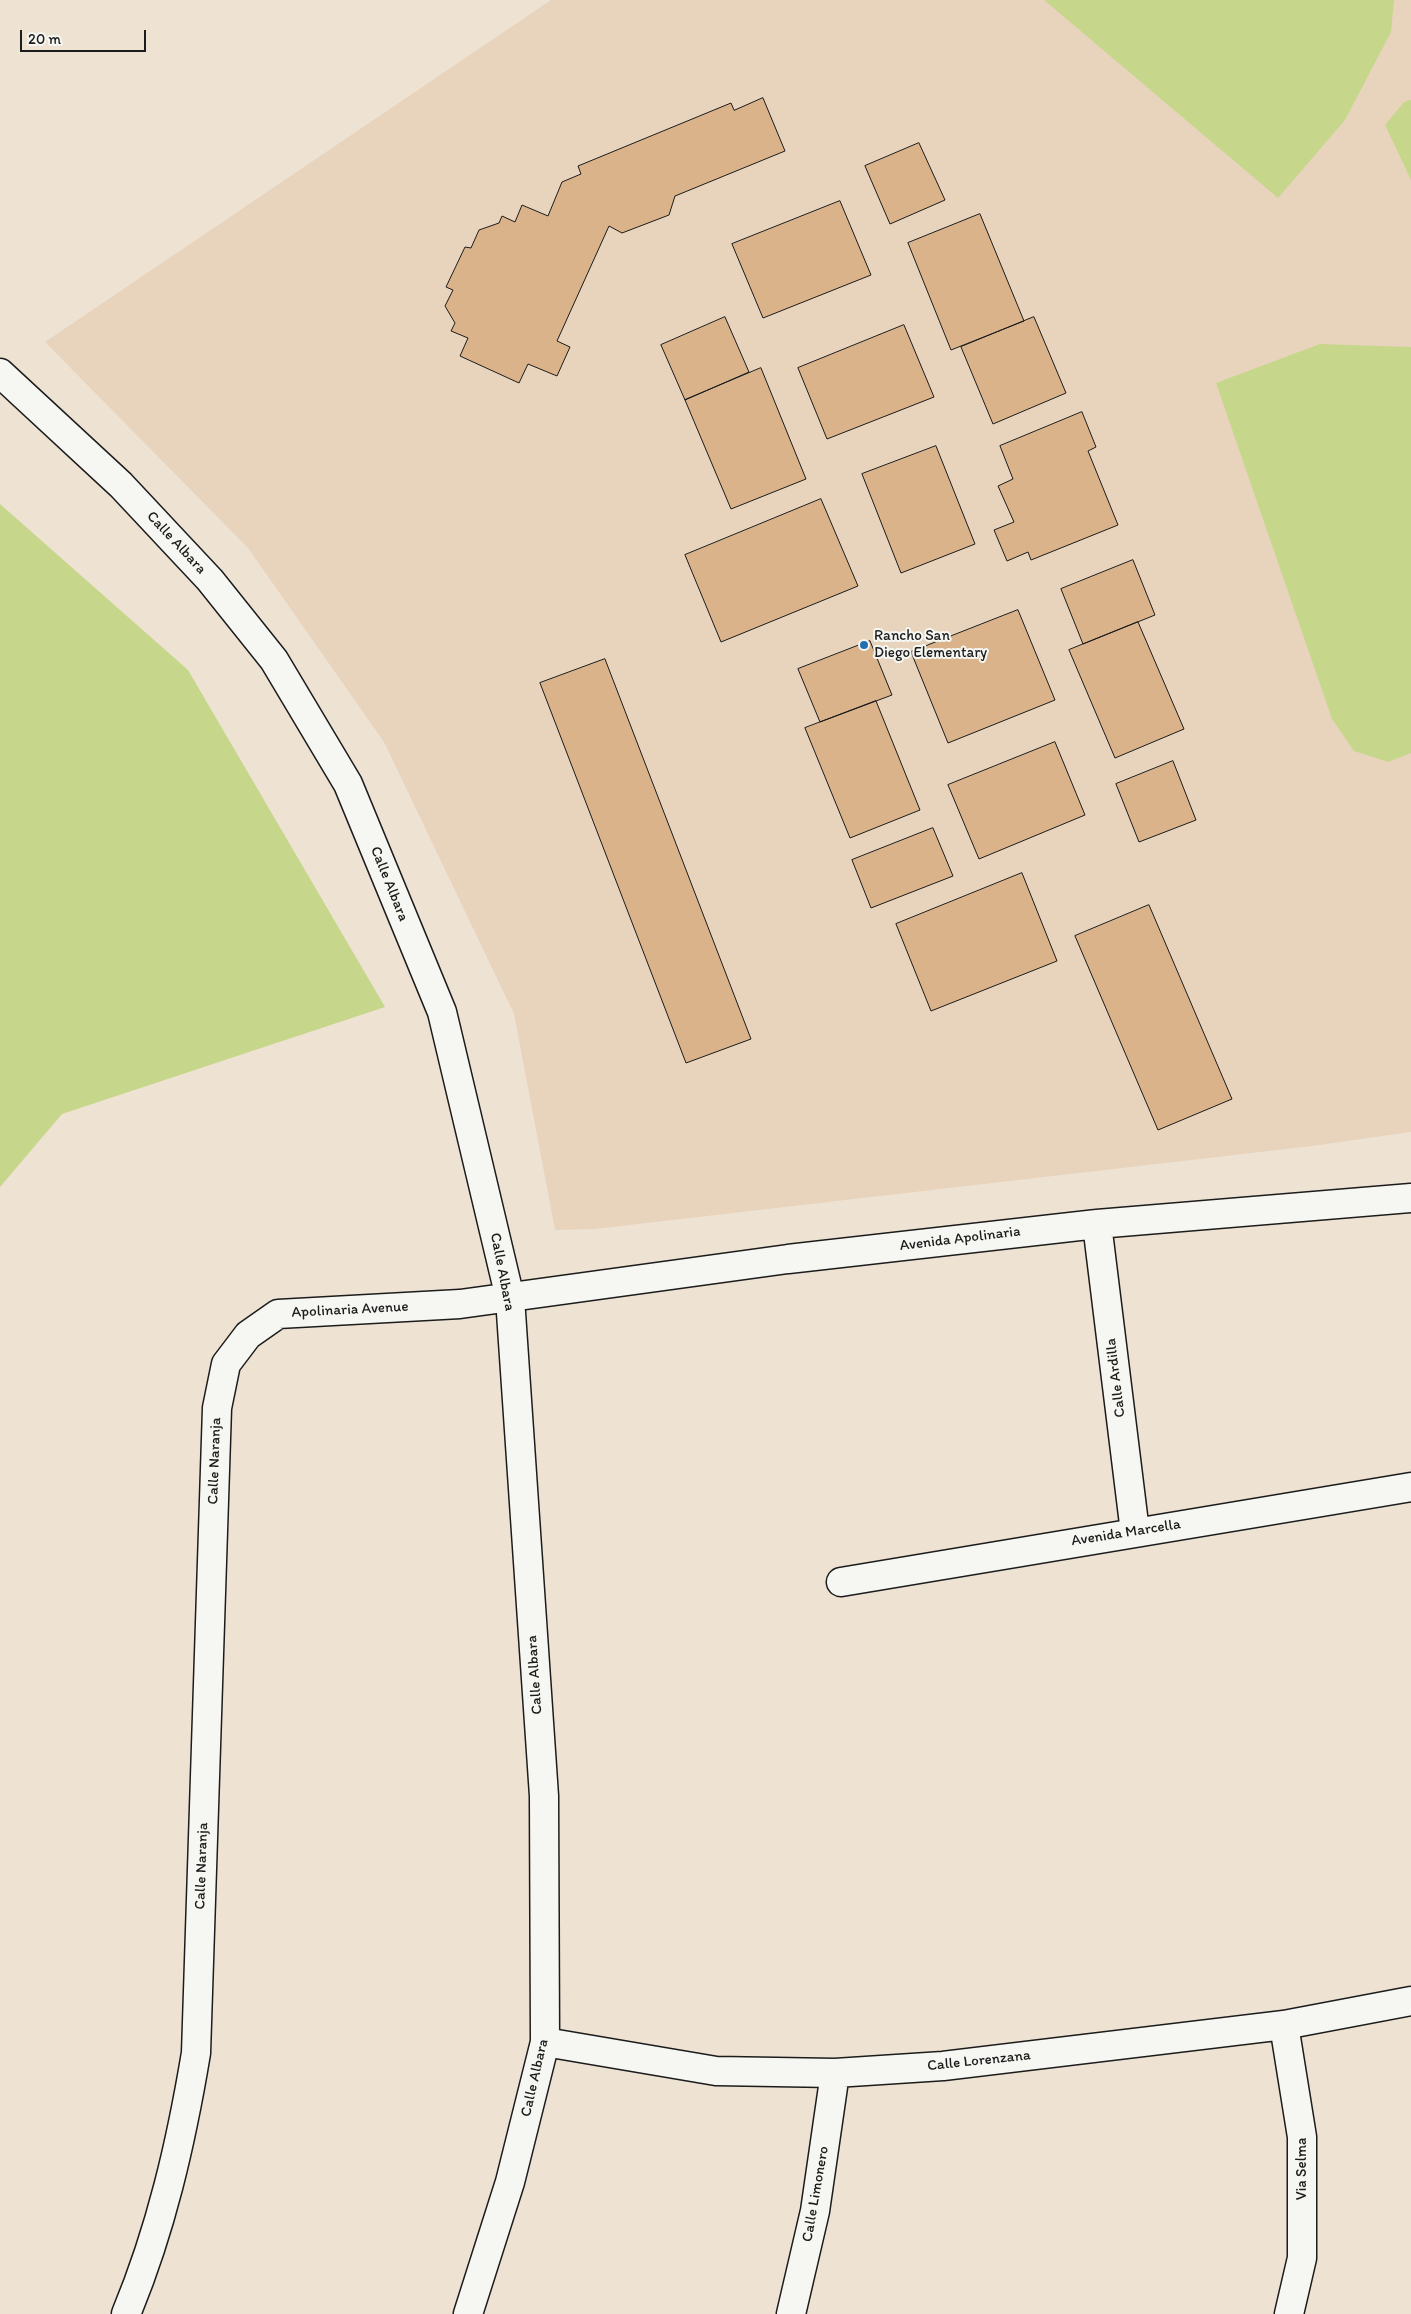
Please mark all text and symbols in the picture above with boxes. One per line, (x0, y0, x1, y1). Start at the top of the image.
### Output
scale bar (22, 20, 149, 52)
text: 20 m (28, 30, 61, 48)
street label: Calle Albara (142, 508, 210, 578)
place label: Rancho San Diego Elementary (874, 627, 987, 662)
marker: Rancho San Diego Elementary (858, 639, 870, 651)
street label: Calle Albara (366, 844, 412, 924)
street label: Avenida Apolinaria (899, 1223, 1021, 1255)
street label: Calle Albara (486, 1231, 518, 1313)
street label: Apolinaria Avenue (291, 1298, 409, 1322)
street label: Calle Ardilla (1102, 1337, 1130, 1419)
street label: Calle Naranja (204, 1417, 226, 1505)
street label: Avenida Marcella (1070, 1515, 1182, 1551)
street label: Calle Albara (523, 1635, 547, 1715)
street label: Calle Naranja (191, 1822, 213, 1910)
street label: Calle Albara (517, 2037, 553, 2119)
street label: Calle Lorenzana (926, 2047, 1032, 2075)
street label: Via Selma (1293, 2138, 1311, 2200)
street label: Calle Limonero (799, 2145, 833, 2243)

